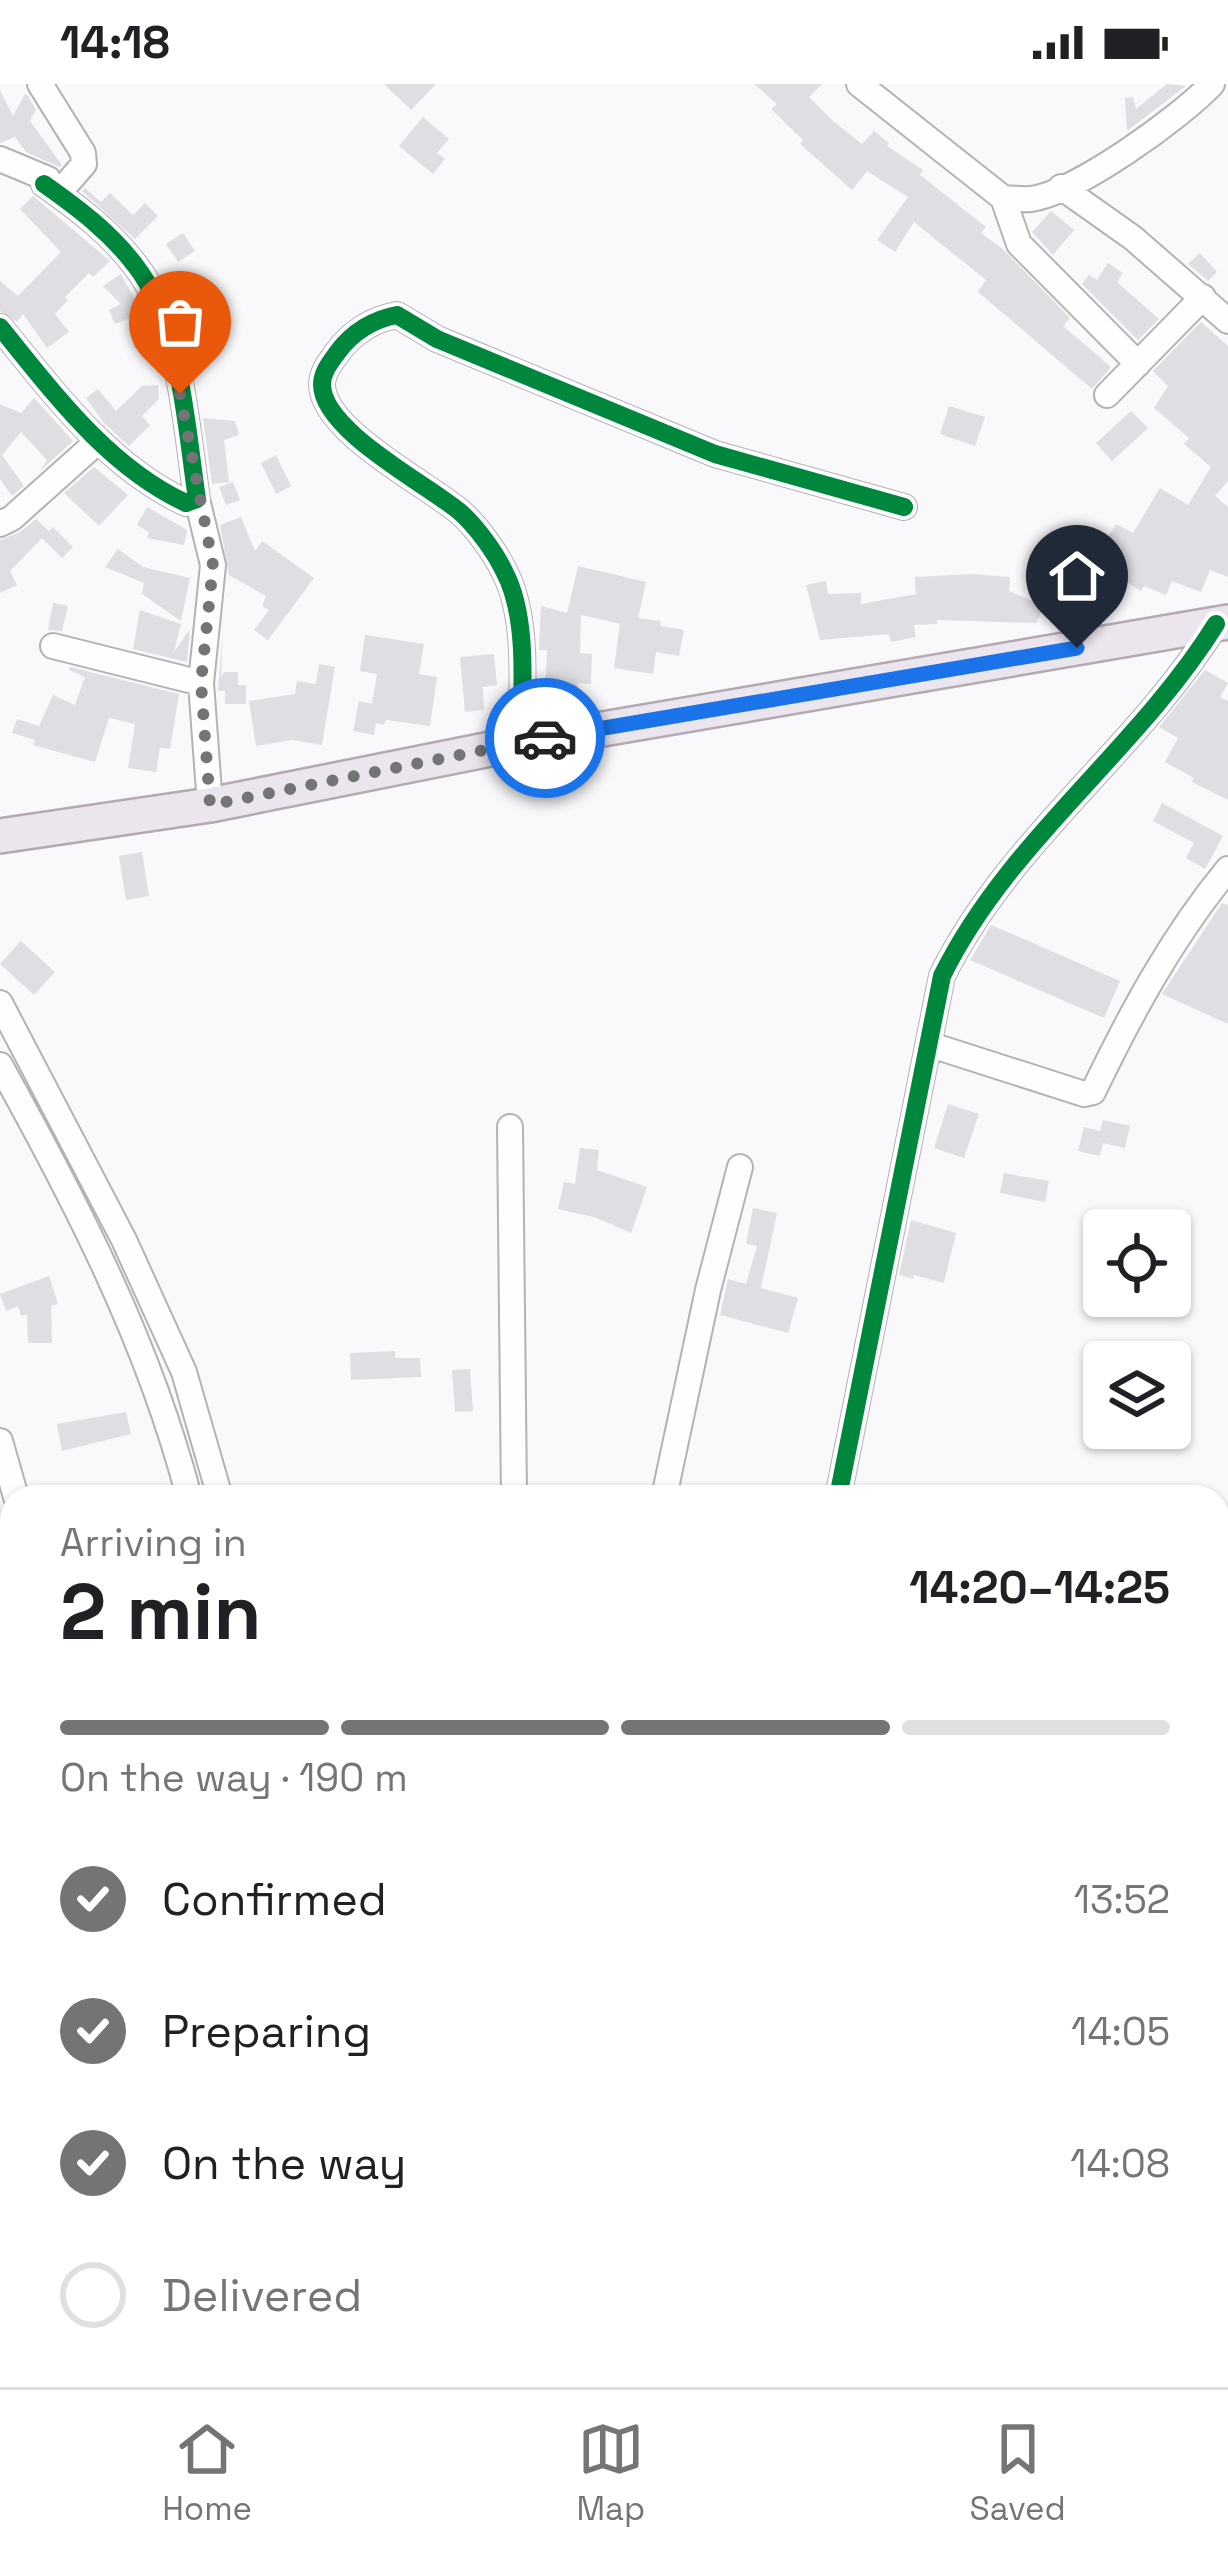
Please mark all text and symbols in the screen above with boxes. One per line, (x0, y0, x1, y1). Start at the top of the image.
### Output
text: 14:18 (60, 14, 170, 71)
pin (129, 271, 231, 394)
icon: bag (147, 289, 213, 355)
pin (1026, 525, 1128, 648)
icon: home (1044, 543, 1110, 609)
courier (485, 678, 605, 798)
icon: car (512, 705, 578, 771)
map controls (1083, 1209, 1191, 1449)
button: locate (1083, 1209, 1191, 1317)
button: layers (1083, 1341, 1191, 1449)
text: Arriving in (60, 1518, 247, 1567)
text: 14:20–14:25 (909, 1559, 1170, 1616)
text: 2 min (60, 1562, 262, 1662)
text: On the way · 190 m (60, 1753, 408, 1802)
icon: check (60, 1866, 126, 1932)
text: Confirmed (162, 1871, 387, 1928)
text: 13:52 (1074, 1875, 1170, 1924)
icon: check (60, 1998, 126, 2064)
text: Preparing (162, 2003, 371, 2060)
text: 14:05 (1071, 2007, 1170, 2056)
icon: check (60, 2130, 126, 2196)
text: On the way (162, 2135, 406, 2192)
text: 14:08 (1070, 2139, 1170, 2188)
text: Delivered (162, 2267, 362, 2324)
tab: Home (162, 2416, 252, 2530)
tab: Map (576, 2416, 645, 2530)
tab: Saved (970, 2416, 1066, 2530)

